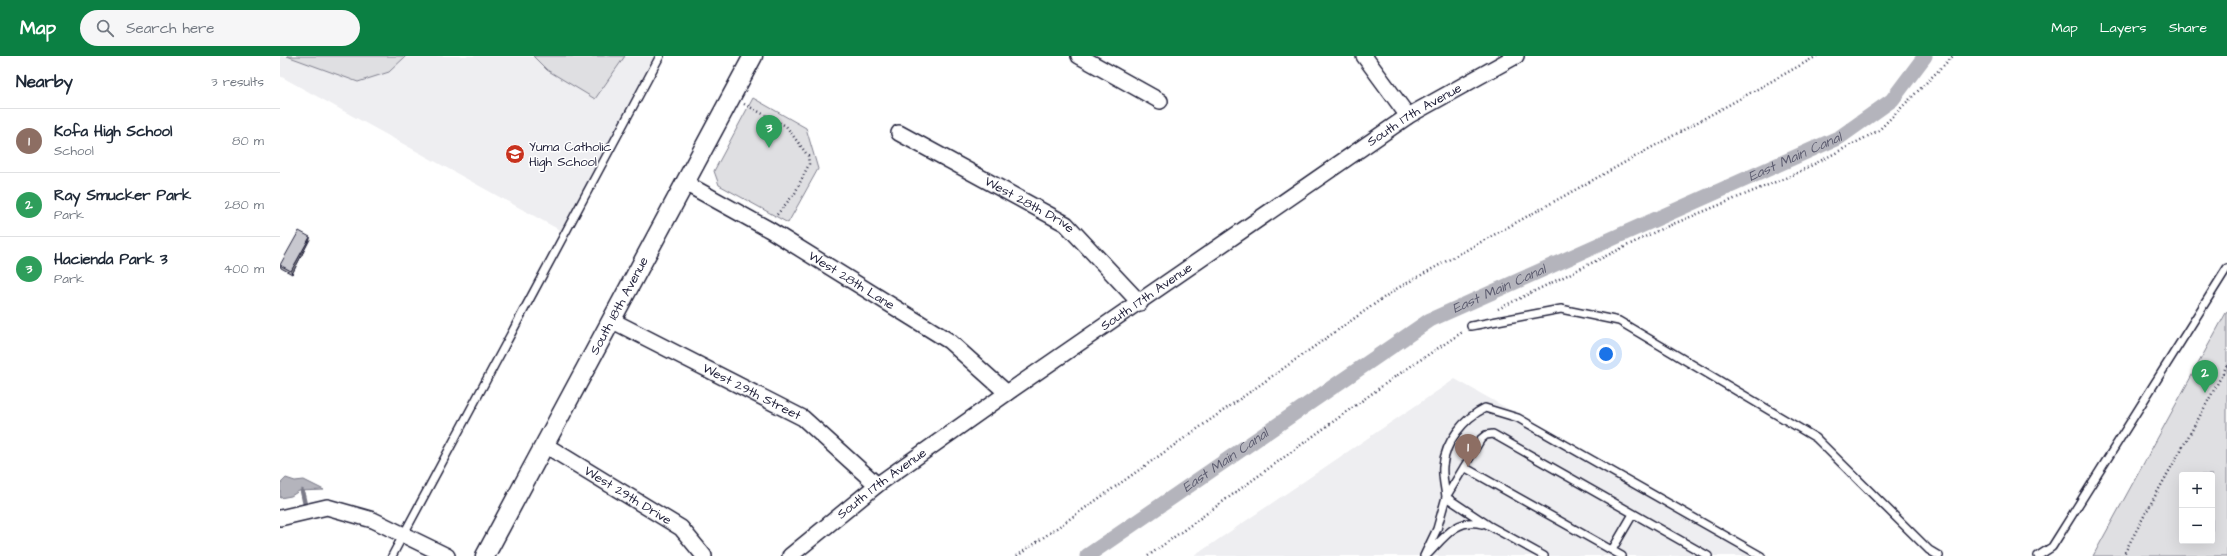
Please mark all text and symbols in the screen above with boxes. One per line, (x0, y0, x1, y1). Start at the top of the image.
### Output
search box (80, 10, 360, 46)
text: Map (20, 15, 56, 42)
icon: search (94, 17, 116, 39)
text: Search here (126, 18, 215, 39)
text: Map (2051, 18, 2078, 38)
text: Layers (2100, 18, 2147, 38)
text: Share (2169, 18, 2207, 38)
text: Nearby (16, 70, 73, 94)
text: 3 results (211, 73, 264, 91)
street label: South 17th Avenue (1363, 79, 1465, 151)
pin: 3 (756, 115, 782, 148)
text: Kofa High School (54, 121, 172, 142)
water label: East Main Canal (1745, 127, 1847, 187)
text: 1 (28, 132, 30, 150)
text: 80 m (232, 132, 264, 150)
place label: Yuma Catholic High School (529, 138, 612, 172)
text: School (54, 142, 94, 160)
school or university icon: Yuma Catholic High School (504, 143, 526, 165)
street label: West 28th Drive (981, 172, 1079, 237)
text: Ray Smucker Park (54, 185, 191, 206)
text: 2 (25, 196, 33, 214)
text: 280 m (225, 196, 264, 214)
text: Park (54, 206, 84, 224)
street label: West 28th Lane (805, 247, 898, 314)
text: Hacienda Park 3 (54, 249, 168, 270)
street label: South 18th Avenue (586, 254, 653, 358)
street label: South 17th Avenue (1097, 259, 1196, 335)
water label: East Main Canal (1449, 259, 1551, 319)
text: 3 (26, 260, 32, 278)
text: 400 m (223, 260, 264, 278)
text: Park (54, 270, 84, 288)
your location (1596, 344, 1616, 364)
street label: West 29th Street (699, 359, 805, 425)
pin: 2 (2192, 360, 2218, 393)
water label: East Main Canal (1178, 423, 1274, 498)
pin: 1 (1455, 434, 1481, 467)
street label: South 17th Avenue (833, 444, 930, 523)
street label: West 29th Drive (581, 462, 675, 529)
map controls (2179, 472, 2215, 544)
button: + (2179, 472, 2215, 508)
button: − (2179, 508, 2215, 544)

